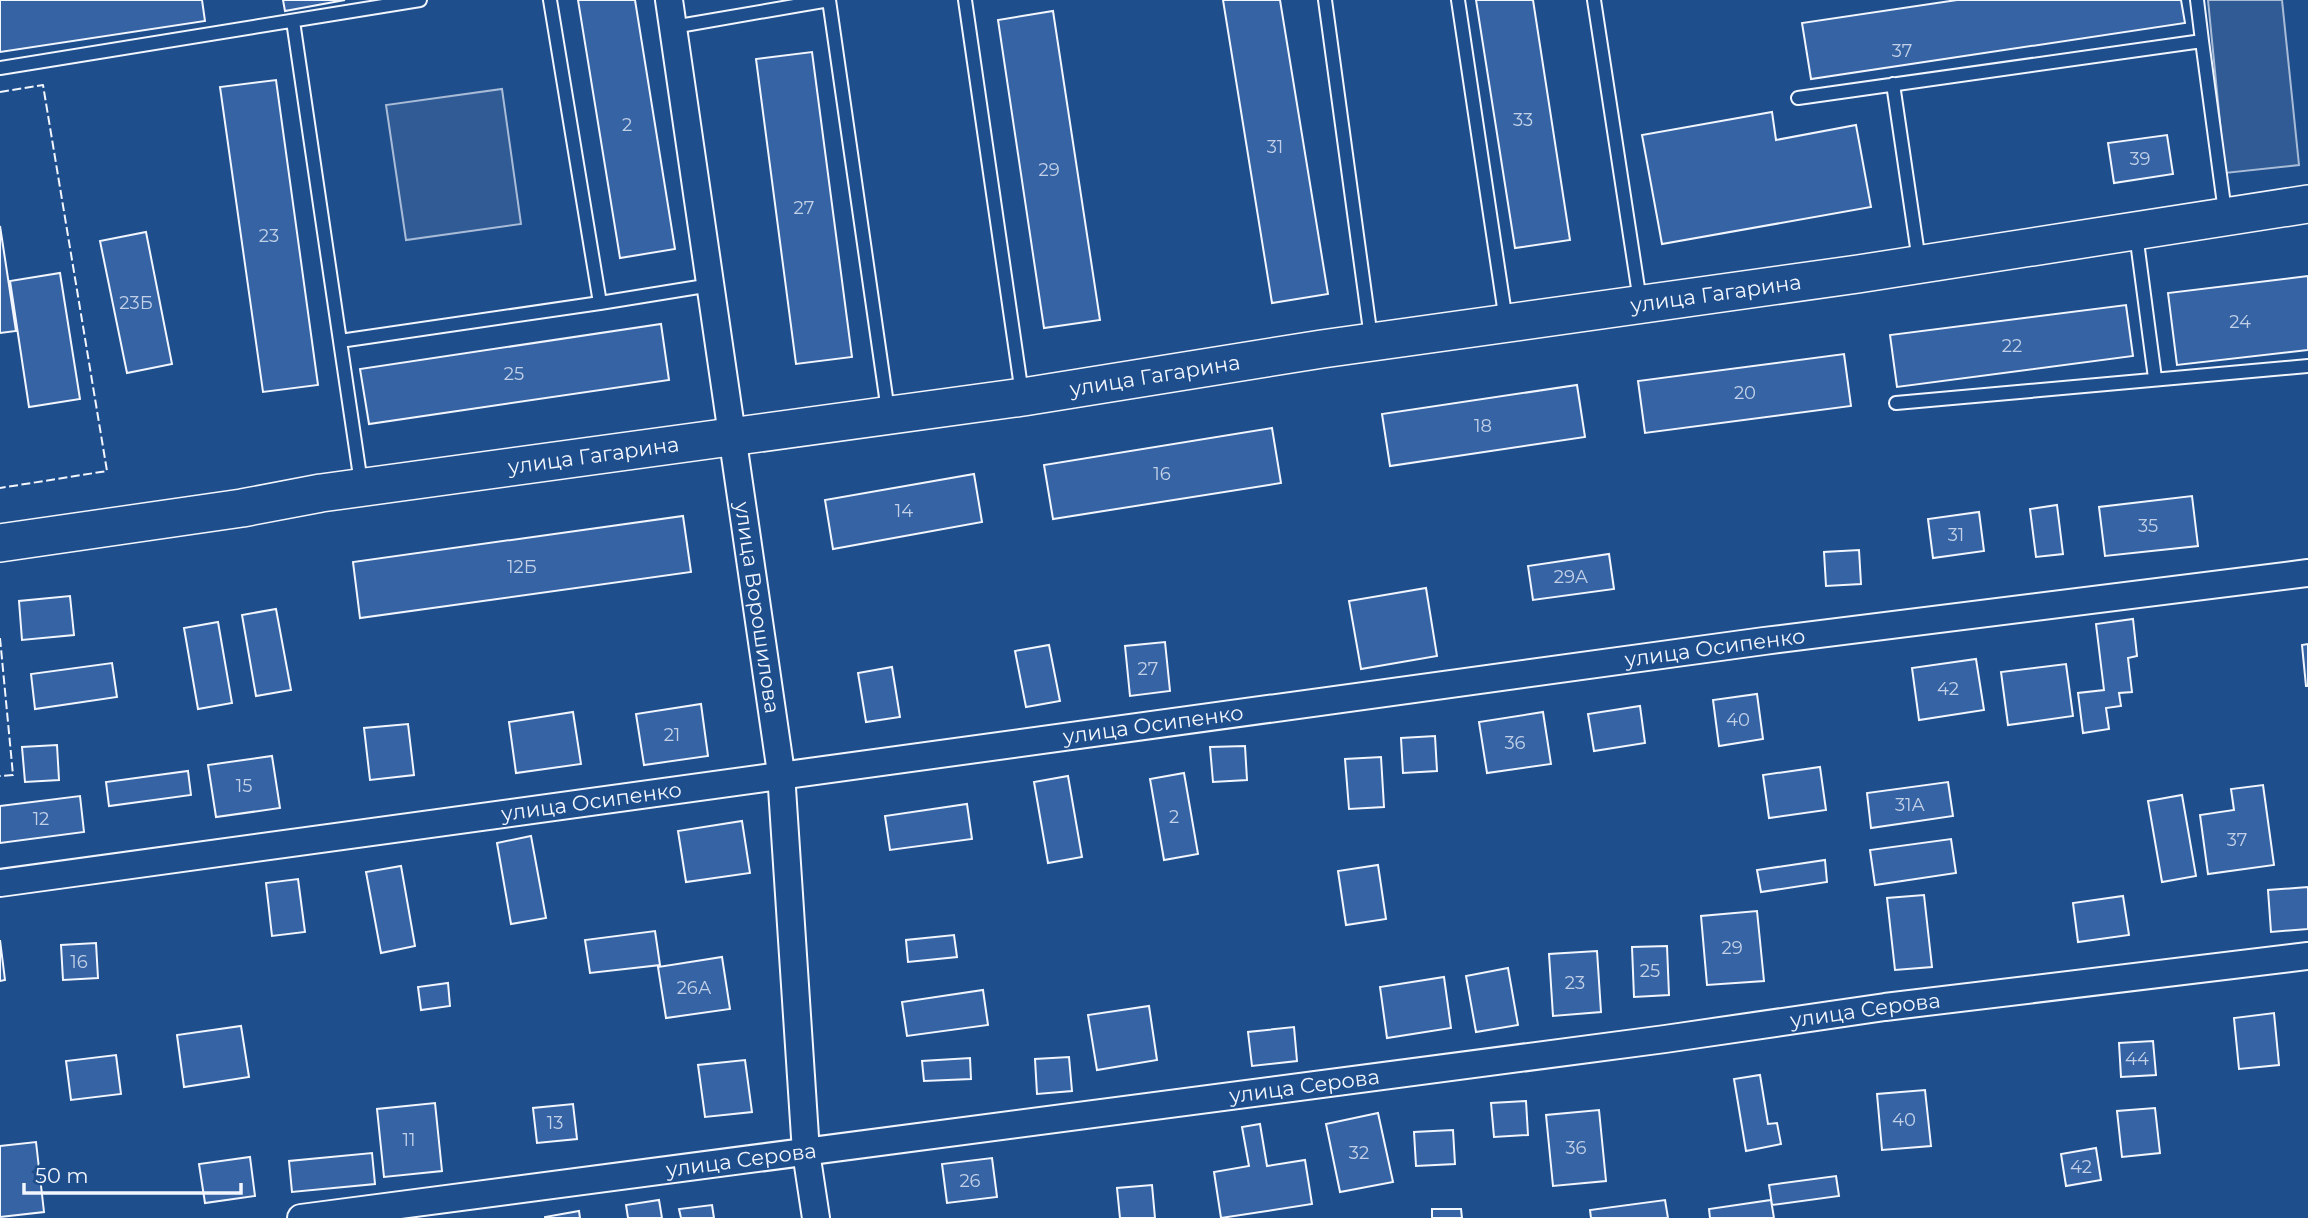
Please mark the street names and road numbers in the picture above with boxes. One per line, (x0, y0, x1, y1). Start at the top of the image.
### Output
street label: улица Гагарина (1628, 269, 1803, 318)
street label: улица Гагарина (1067, 349, 1242, 401)
street label: улица Гагарина (505, 431, 681, 479)
street label: улица Ворошилова (730, 499, 785, 715)
street label: улица Осипенко (1622, 623, 1807, 672)
street label: улица Осипенко (1060, 700, 1245, 749)
street label: улица Осипенко (499, 777, 683, 826)
street label: улица Серова (1787, 987, 1942, 1033)
street label: улица Серова (1227, 1064, 1381, 1108)
street label: улица Серова (663, 1137, 818, 1182)

